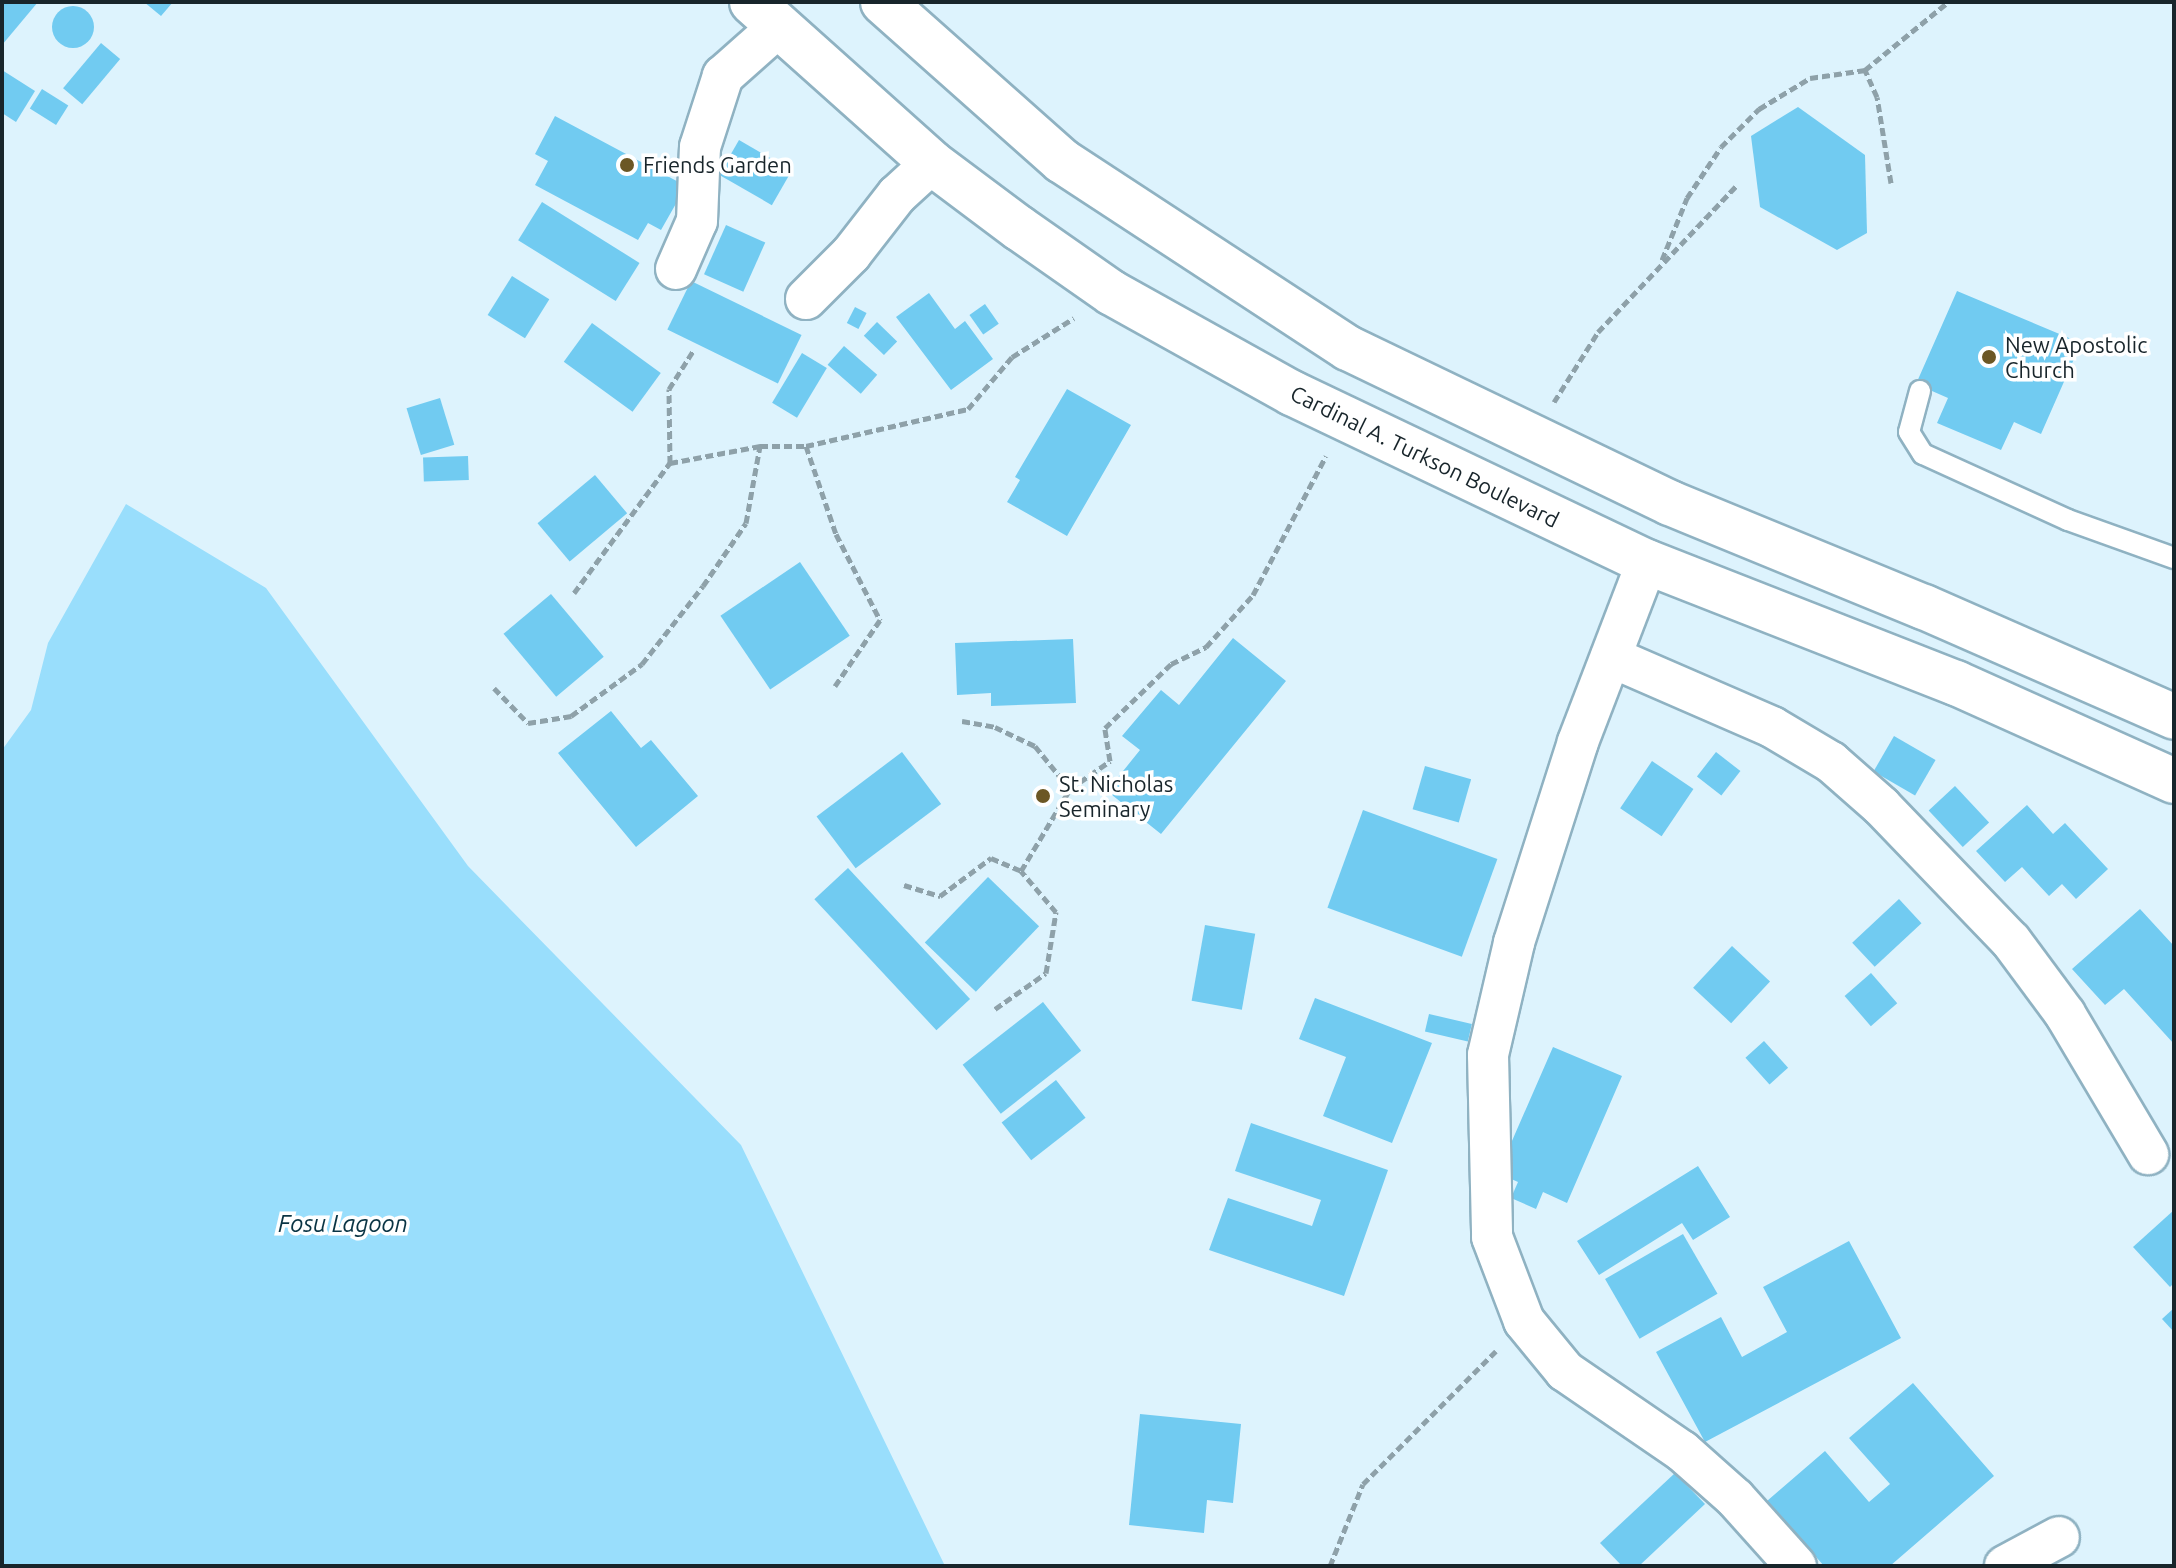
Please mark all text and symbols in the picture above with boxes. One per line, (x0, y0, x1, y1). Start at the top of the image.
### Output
place label: Friends Garden (643, 152, 792, 178)
marker: Friends Garden (618, 156, 636, 174)
place label: New Apostolic Church (2005, 331, 2147, 382)
marker: New Apostolic Church (1980, 348, 1998, 366)
street label: Cardinal A. Turkson Boulevard (1286, 379, 1564, 533)
place label: St. Nicholas Seminary (1059, 770, 1173, 822)
marker: St. Nicholas Seminary (1034, 787, 1052, 805)
water label: Fosu Lagoon (278, 1210, 408, 1238)

